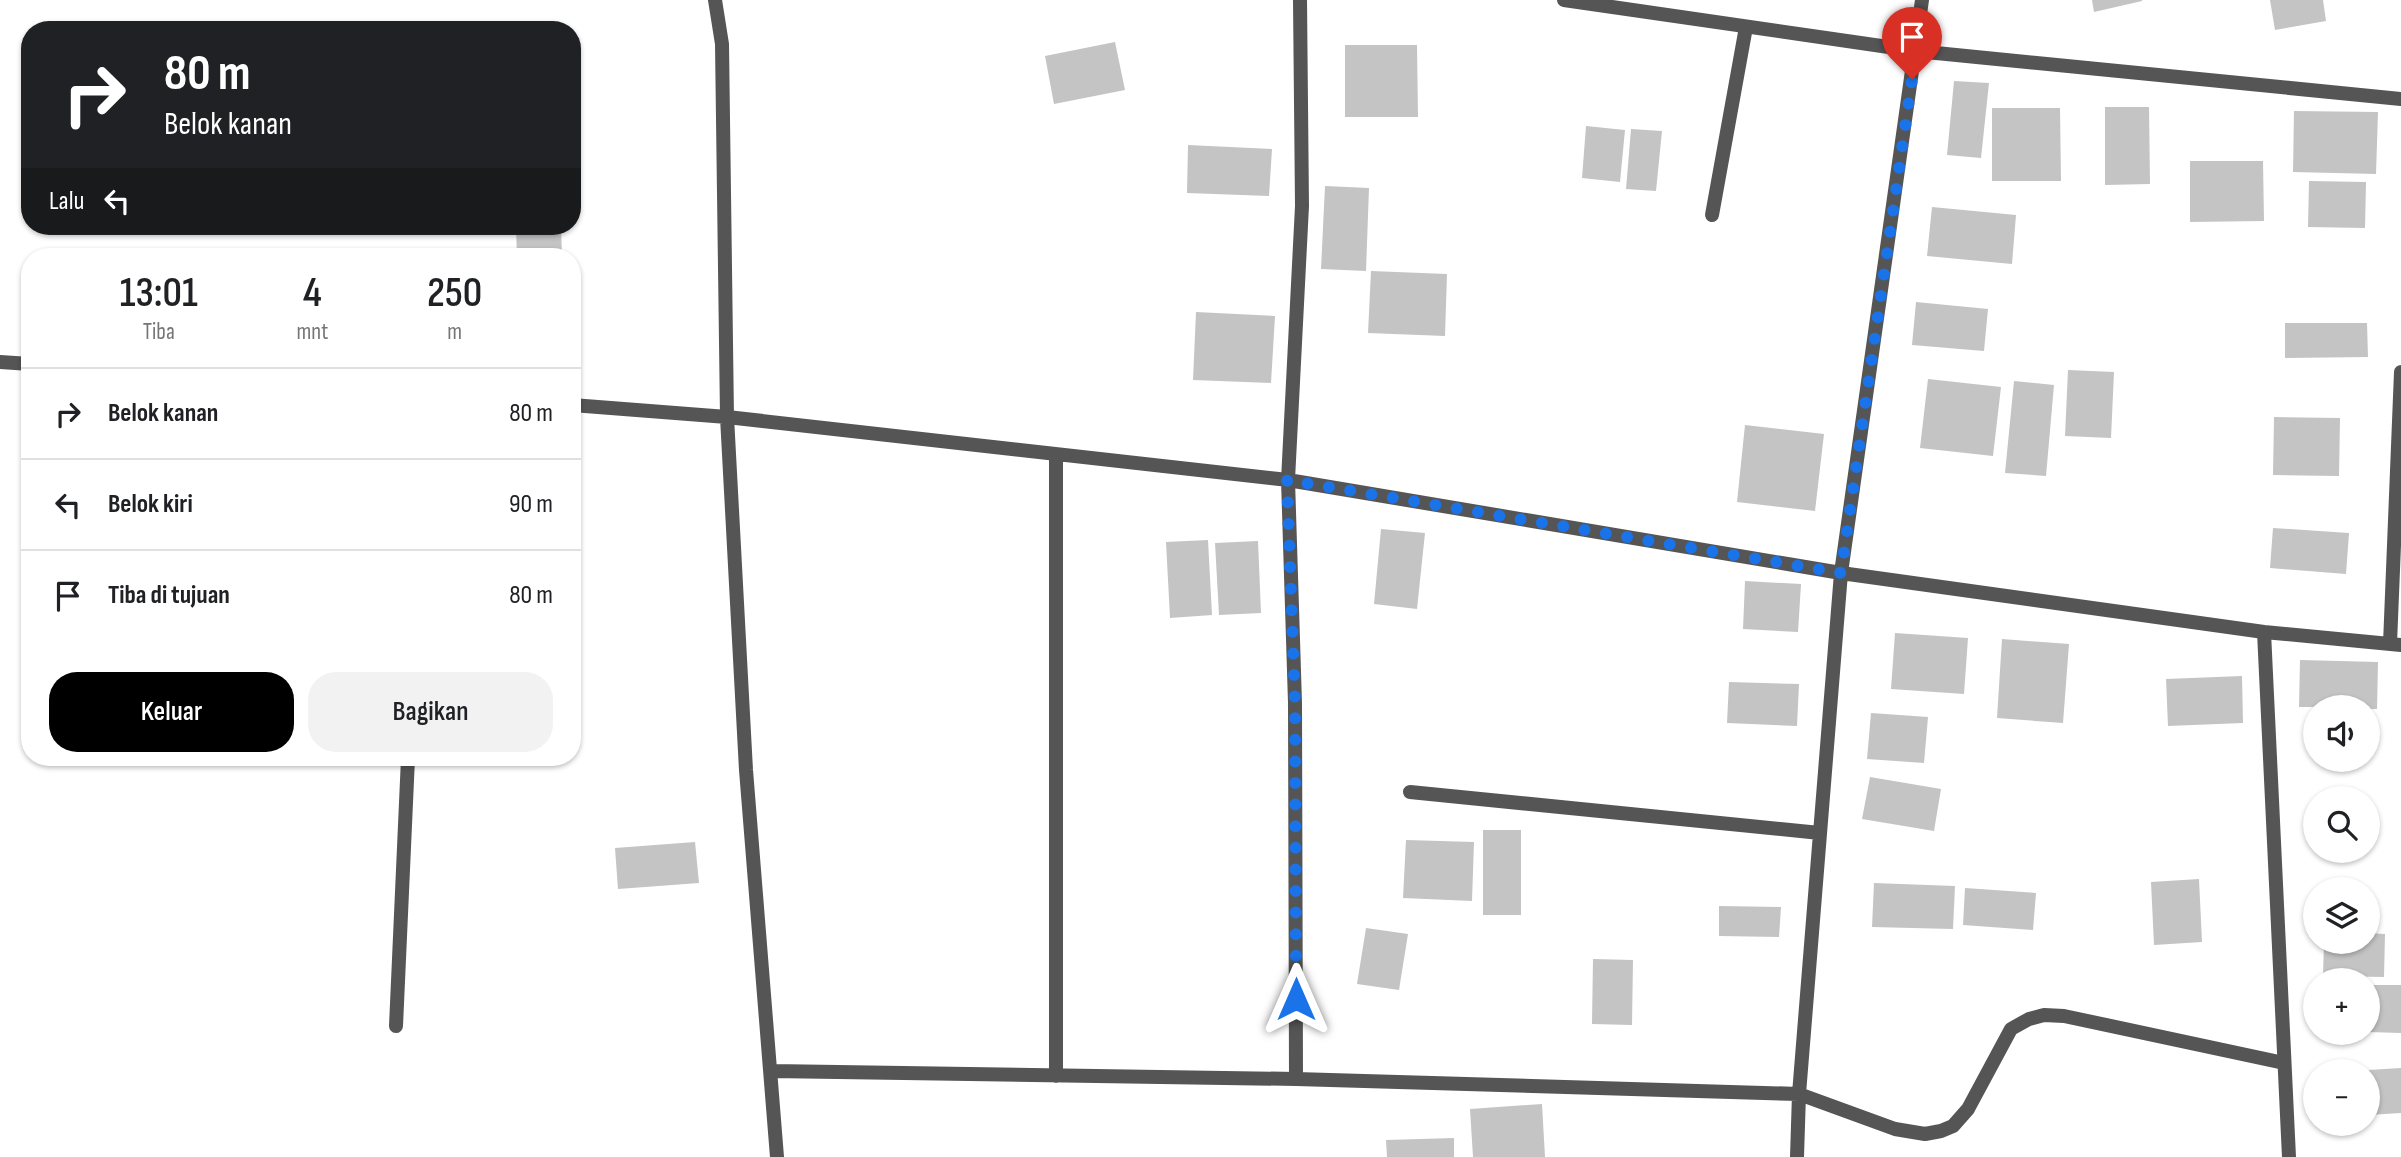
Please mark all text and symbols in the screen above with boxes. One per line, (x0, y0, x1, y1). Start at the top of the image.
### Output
pin (1882, 7, 1942, 79)
icon: arrive (1893, 18, 1931, 56)
text: 80 m (164, 45, 251, 104)
icon: right (49, 49, 140, 140)
text: Belok kanan (164, 105, 292, 144)
icon: left (98, 182, 136, 220)
text: Lalu (49, 186, 84, 217)
text: 13:01 (120, 268, 198, 319)
text: 4 (303, 268, 322, 319)
text: 250 (427, 268, 482, 319)
text: Tiba (143, 318, 175, 346)
text: mnt (297, 318, 328, 346)
text: m (447, 318, 462, 346)
icon: right (49, 395, 87, 433)
text: Belok kanan (108, 398, 218, 429)
text: 80 m (509, 398, 553, 429)
icon: left (49, 486, 87, 524)
text: Belok kiri (108, 489, 193, 520)
text: 90 m (509, 489, 553, 520)
icon: arrive (49, 577, 87, 615)
text: Tiba di tujuan (108, 580, 230, 611)
text: 80 m (509, 580, 553, 611)
button: Keluar (49, 672, 294, 752)
button: Bagikan (308, 672, 553, 752)
map controls (2303, 695, 2380, 1136)
button: sound (2303, 695, 2380, 772)
button: search (2303, 786, 2380, 863)
button: layers (2303, 877, 2380, 954)
position arrow (1259, 962, 1333, 1036)
button: + (2303, 968, 2380, 1045)
button: − (2303, 1059, 2380, 1136)

